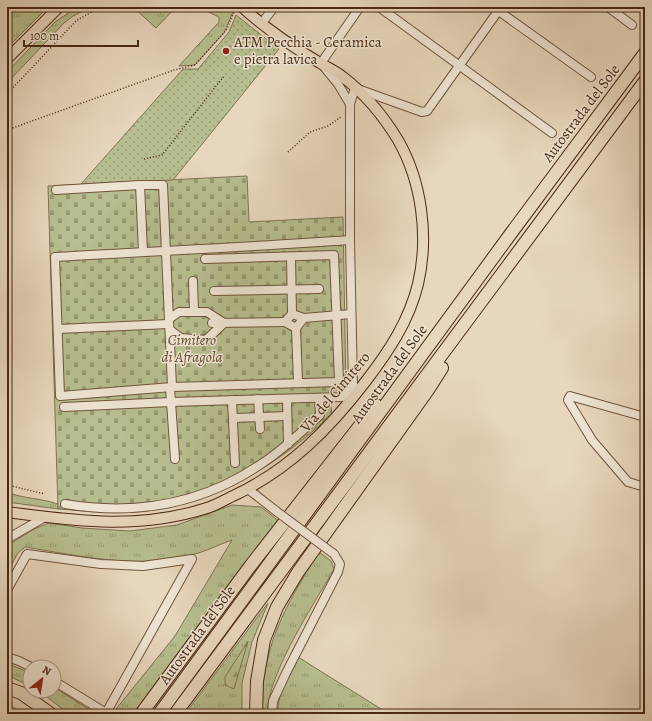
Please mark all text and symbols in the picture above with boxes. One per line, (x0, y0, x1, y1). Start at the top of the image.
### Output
scale bar (24, 22, 138, 48)
text: 100 m (30, 28, 59, 44)
place label: ATM Pecchia - Ceramica e pietra lavica (233, 32, 382, 69)
marker: ATM Pecchia - Ceramica e pietra lavica (221, 46, 231, 56)
street label: Autostrada del Sole (537, 60, 625, 167)
street label: Autostrada del Sole (346, 320, 432, 428)
park label: Cimitero di Afragola (161, 330, 223, 367)
street label: Via del Cimitero (295, 348, 374, 437)
street label: Autostrada del Sole (154, 581, 240, 689)
north arrow (22, 659, 62, 699)
text: N (40, 662, 54, 679)

